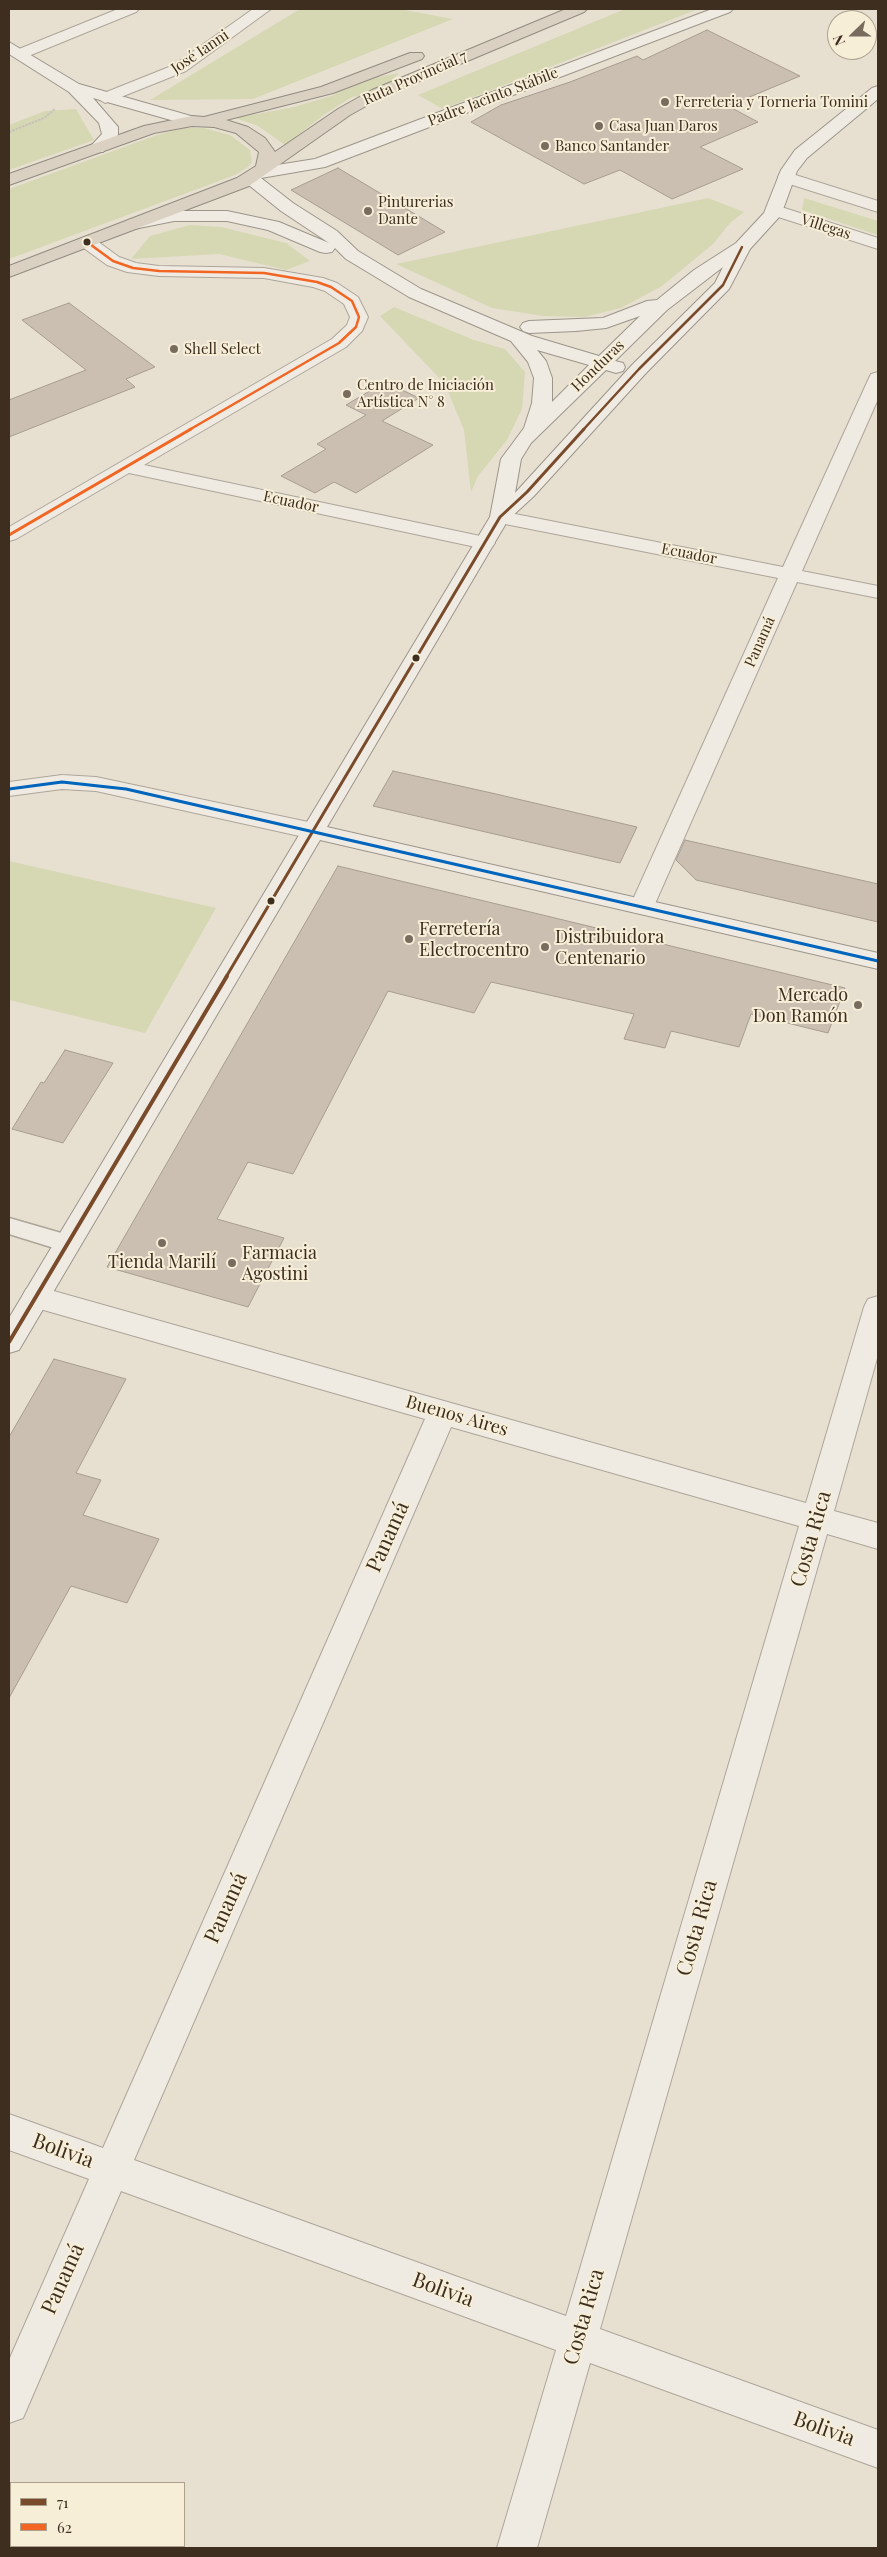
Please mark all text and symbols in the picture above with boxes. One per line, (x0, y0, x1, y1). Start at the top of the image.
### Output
north arrow (827, 10, 877, 60)
street label: José Ianni (168, 26, 232, 78)
text: N (828, 32, 849, 49)
street label: Ruta Provincial 7 (360, 47, 470, 109)
street label: Padre Jacinto Stábile (425, 64, 561, 130)
place label: Ferreteria y Torneria Tomini (675, 93, 868, 111)
marker: Ferreteria y Torneria Tomini (659, 96, 671, 108)
place label: Casa Juan Daros (609, 117, 718, 135)
marker: Casa Juan Daros (593, 120, 605, 132)
place label: Banco Santander (555, 137, 669, 155)
marker: Banco Santander (539, 140, 551, 152)
place label: Pinturerias Dante (378, 193, 453, 228)
marker: Pinturerias Dante (362, 205, 374, 217)
street label: Villegas (799, 211, 853, 243)
unlabelled marker (82, 237, 92, 247)
street label: Honduras (568, 336, 628, 396)
place label: Shell Select (184, 340, 261, 358)
marker: Shell Select (168, 343, 180, 355)
place label: Centro de Iniciación Artística N° 8 (357, 376, 494, 411)
marker: Centro de Iniciación Artística N° 8 (341, 388, 353, 400)
street label: Ecuador (262, 487, 320, 517)
street label: Ecuador (660, 540, 718, 568)
street label: Panamá (741, 614, 779, 670)
unlabelled marker (411, 653, 421, 663)
unlabelled marker (266, 896, 276, 906)
place label: Ferretería Electrocentro (419, 918, 529, 961)
place label: Distribuidora Centenario (555, 926, 664, 969)
marker: Ferretería Electrocentro (403, 933, 415, 945)
marker: Distribuidora Centenario (539, 941, 551, 953)
place label: Mercado Don Ramón (753, 984, 848, 1026)
marker: Mercado Don Ramón (852, 999, 864, 1011)
marker: Tienda Marilí (156, 1237, 168, 1249)
place label: Farmacia Agostini (242, 1242, 317, 1284)
place label: Tienda Marilí (108, 1251, 216, 1273)
marker: Farmacia Agostini (226, 1257, 238, 1269)
street label: Buenos Aires (403, 1391, 511, 1441)
street label: Costa Rica (785, 1488, 837, 1590)
street label: Panamá (361, 1498, 415, 1576)
street label: Panamá (199, 1869, 253, 1947)
street label: Costa Rica (671, 1877, 723, 1979)
street label: Bolivia (29, 2128, 97, 2174)
street label: Panamá (36, 2240, 90, 2318)
street label: Costa Rica (558, 2266, 610, 2368)
street label: Bolivia (409, 2267, 477, 2313)
street label: Bolivia (790, 2406, 858, 2452)
legend (10, 2482, 185, 2547)
text: 71 (57, 2492, 69, 2512)
text: 62 (57, 2517, 72, 2537)

